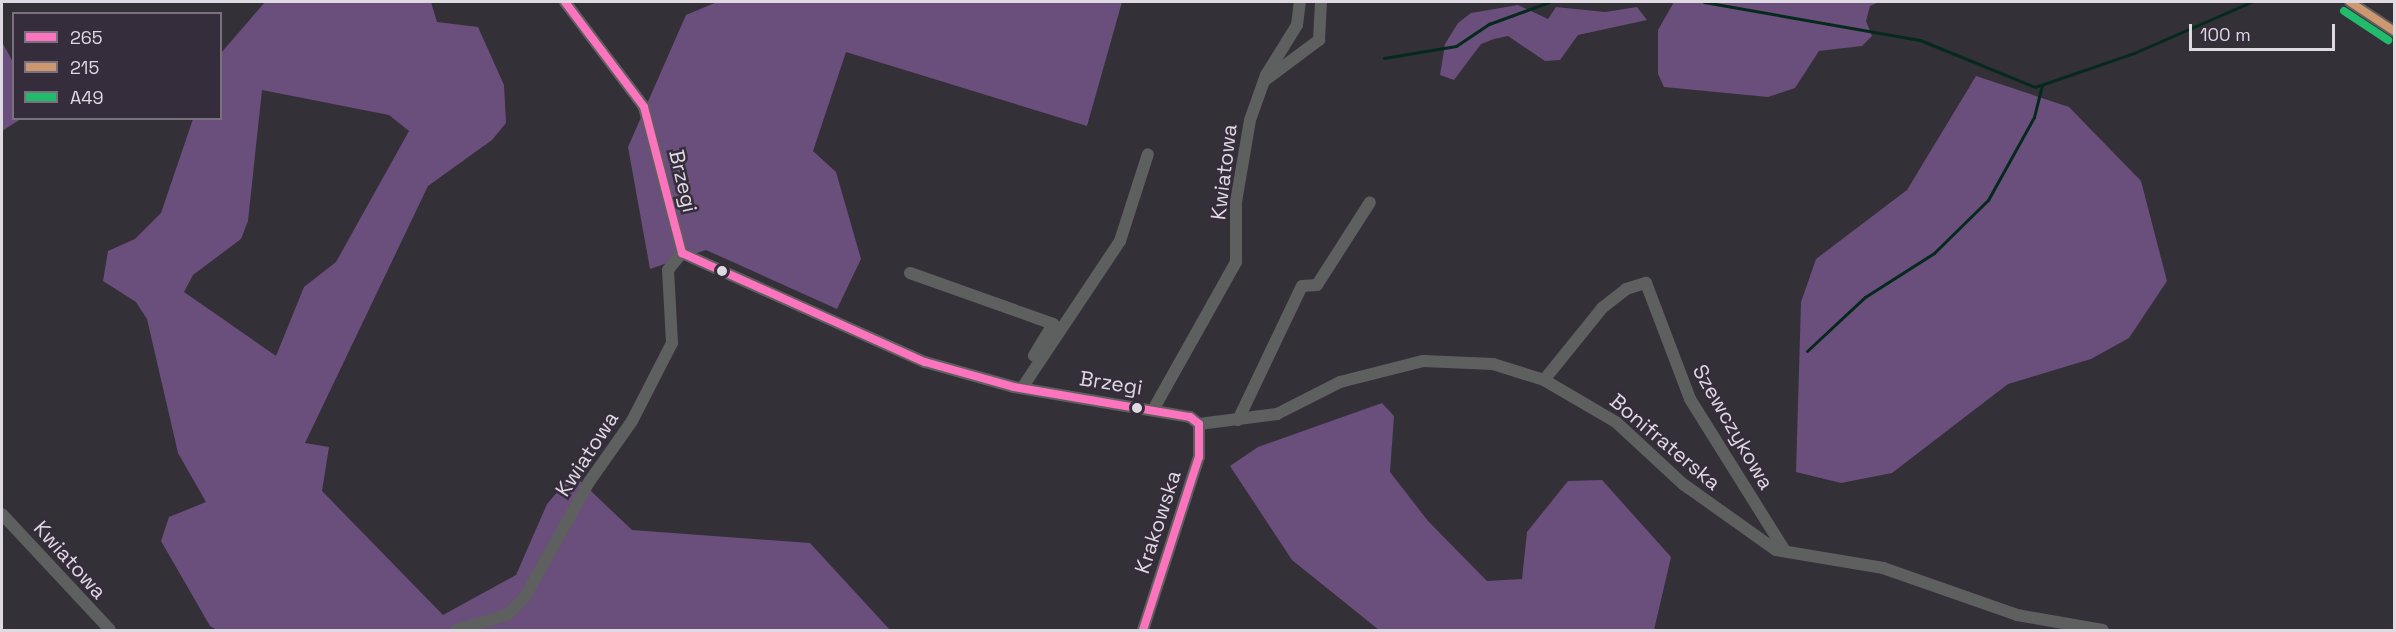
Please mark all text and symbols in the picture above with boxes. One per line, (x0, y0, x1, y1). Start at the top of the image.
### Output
legend (12, 12, 222, 120)
scale bar (2192, 12, 2338, 50)
text: 100 m (2200, 23, 2251, 46)
text: 265 (70, 26, 103, 49)
text: 215 (70, 56, 99, 79)
text: A49 (70, 86, 104, 109)
street label: Kwiatowa (1206, 123, 1242, 221)
street label: Brzegi (664, 147, 702, 215)
unlabelled marker (716, 265, 728, 277)
street label: Szewczykowa (1687, 360, 1779, 494)
street label: Brzegi (1078, 366, 1144, 400)
street label: Bonifraterska (1605, 388, 1725, 496)
unlabelled marker (1131, 402, 1143, 414)
street label: Kwiatowa (550, 407, 624, 501)
street label: Krakowska (1130, 467, 1186, 577)
street label: Kwiatowa (28, 516, 112, 604)

